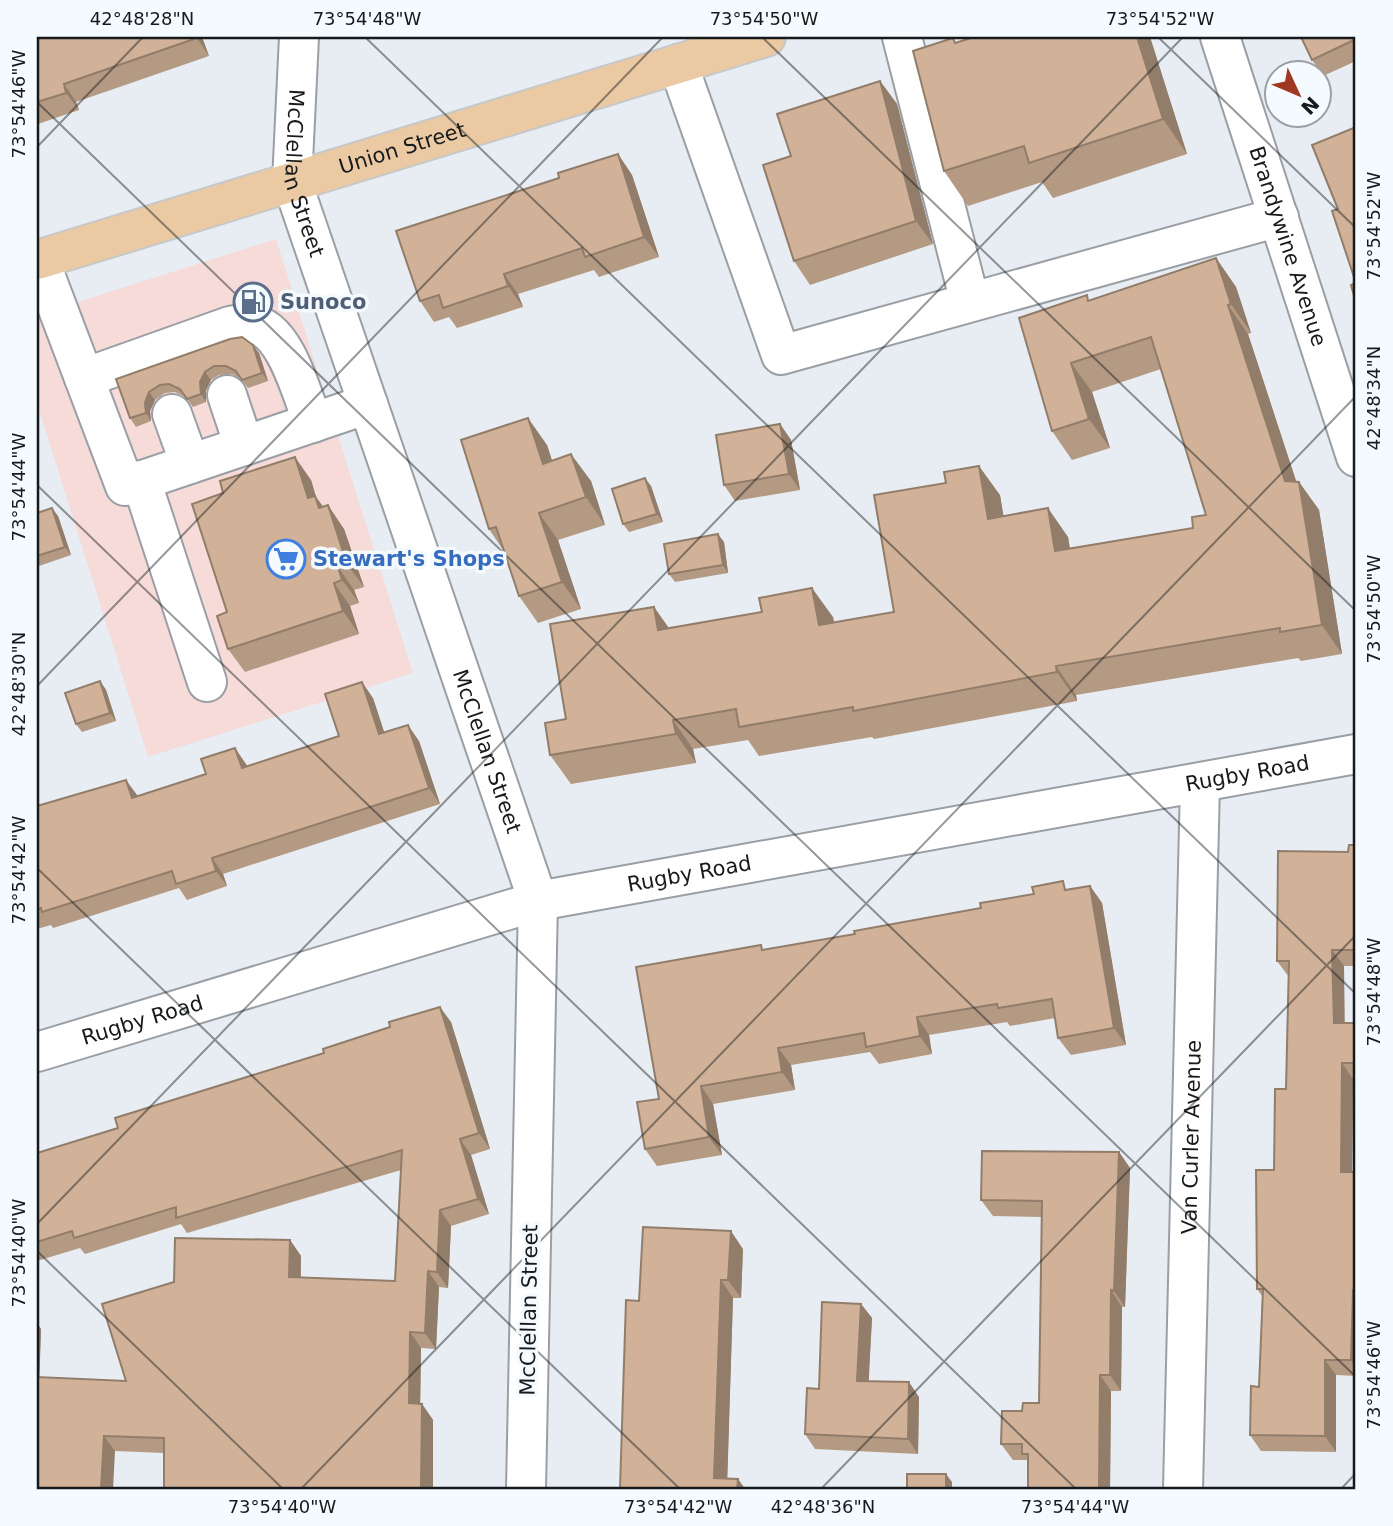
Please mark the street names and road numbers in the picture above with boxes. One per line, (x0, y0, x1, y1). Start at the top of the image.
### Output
street label: McClellan Street (279, 89, 329, 260)
street label: Union Street (336, 118, 469, 179)
street label: Brandywine Avenue (1244, 143, 1331, 349)
street label: McClellan Street (448, 666, 526, 836)
street label: Rugby Road (1183, 751, 1311, 796)
street label: Rugby Road (625, 851, 753, 897)
street label: Rugby Road (79, 991, 206, 1050)
street label: Van Curler Avenue (1177, 1040, 1206, 1235)
street label: McClellan Street (516, 1224, 542, 1396)

